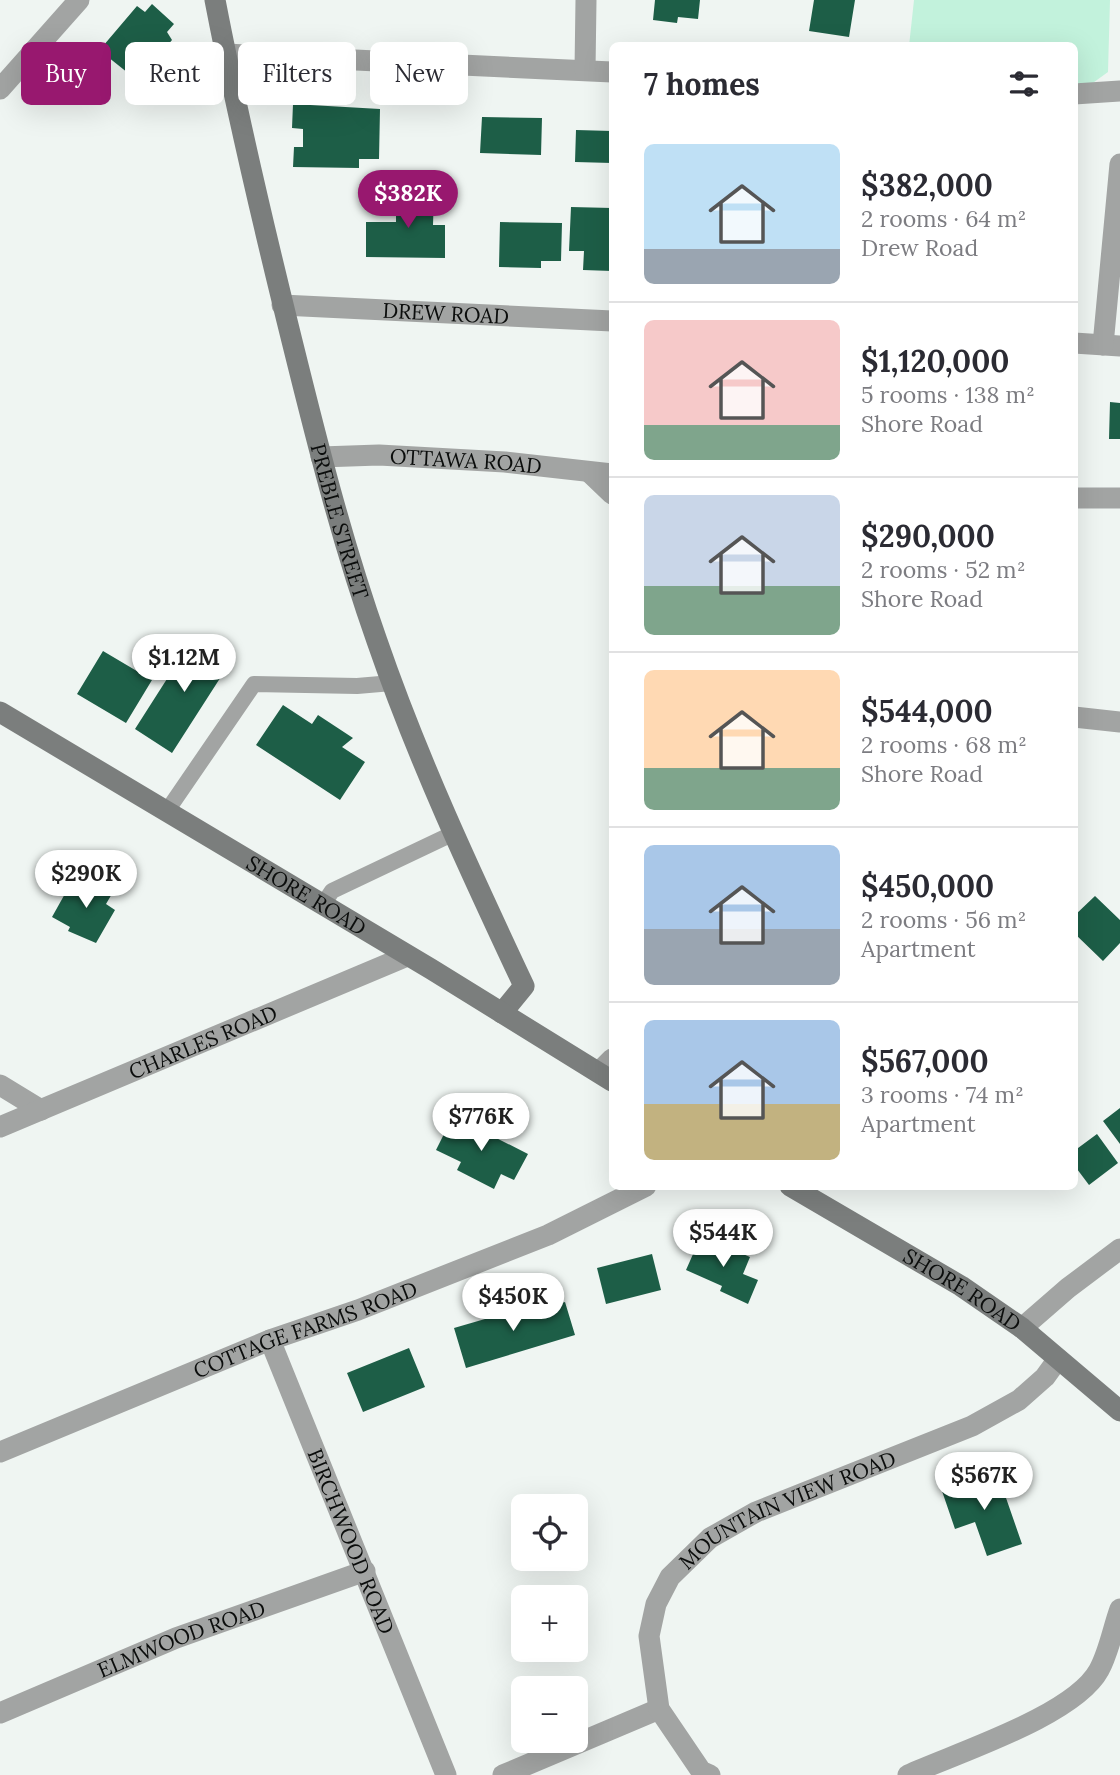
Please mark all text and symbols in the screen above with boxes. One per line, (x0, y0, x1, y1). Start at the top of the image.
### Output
chip: Buy (21, 42, 111, 105)
chip: Rent (125, 42, 224, 105)
chip: Filters (238, 42, 356, 105)
chip: New (370, 42, 468, 105)
text: 7 homes (644, 65, 760, 103)
icon: filters (1005, 65, 1043, 103)
text: $382,000 (861, 166, 993, 204)
pin: $382K (359, 170, 457, 230)
icon: home (700, 172, 784, 256)
text: $382K (374, 178, 442, 207)
text: 2 rooms · 64 m² (861, 204, 1026, 233)
text: Drew Road (861, 233, 978, 262)
street label: DREW ROAD (382, 296, 510, 329)
text: $1,120,000 (861, 342, 1009, 380)
icon: home (700, 348, 784, 432)
text: 5 rooms · 138 m² (861, 380, 1035, 409)
text: Shore Road (861, 409, 983, 438)
street label: PREBLE STREET (305, 440, 375, 602)
street label: OTTAWA ROAD (389, 442, 543, 480)
text: $290,000 (861, 517, 995, 555)
icon: home (700, 523, 784, 607)
text: 2 rooms · 52 m² (861, 555, 1026, 584)
text: Shore Road (861, 584, 983, 613)
pin: $1.12M (127, 634, 241, 694)
text: $1.12M (148, 642, 220, 671)
text: $544,000 (861, 692, 993, 730)
icon: home (700, 698, 784, 782)
text: 2 rooms · 68 m² (861, 730, 1027, 759)
text: Shore Road (861, 759, 983, 788)
street label: SHORE ROAD (242, 849, 371, 941)
pin: $290K (37, 850, 135, 910)
text: $290K (51, 858, 121, 887)
text: $450,000 (861, 867, 994, 905)
icon: home (700, 873, 784, 957)
text: 2 rooms · 56 m² (861, 905, 1026, 934)
text: Apartment (861, 934, 976, 963)
street label: CHARLES ROAD (125, 999, 281, 1085)
text: $567,000 (861, 1042, 989, 1080)
icon: home (700, 1048, 784, 1132)
text: 3 rooms · 74 m² (861, 1080, 1024, 1109)
pin: $776K (432, 1094, 530, 1153)
text: $776K (448, 1101, 514, 1130)
text: Apartment (861, 1109, 976, 1138)
pin: $544K (674, 1210, 772, 1269)
text: $544K (689, 1217, 757, 1246)
street label: SHORE ROAD (898, 1242, 1027, 1337)
pin: $450K (464, 1274, 562, 1333)
street label: COTTAGE FARMS ROAD (189, 1275, 421, 1384)
text: $450K (478, 1281, 548, 1310)
street label: MOUNTAIN VIEW ROAD (673, 1444, 900, 1575)
street label: BIRCHWOOD ROAD (302, 1445, 401, 1638)
pin: $567K (935, 1452, 1033, 1512)
text: $567K (951, 1460, 1017, 1489)
map controls (511, 1494, 588, 1753)
button: locate (511, 1494, 588, 1571)
button: + (511, 1585, 588, 1662)
street label: ELMWOOD ROAD (93, 1594, 269, 1683)
button: − (511, 1676, 588, 1753)

